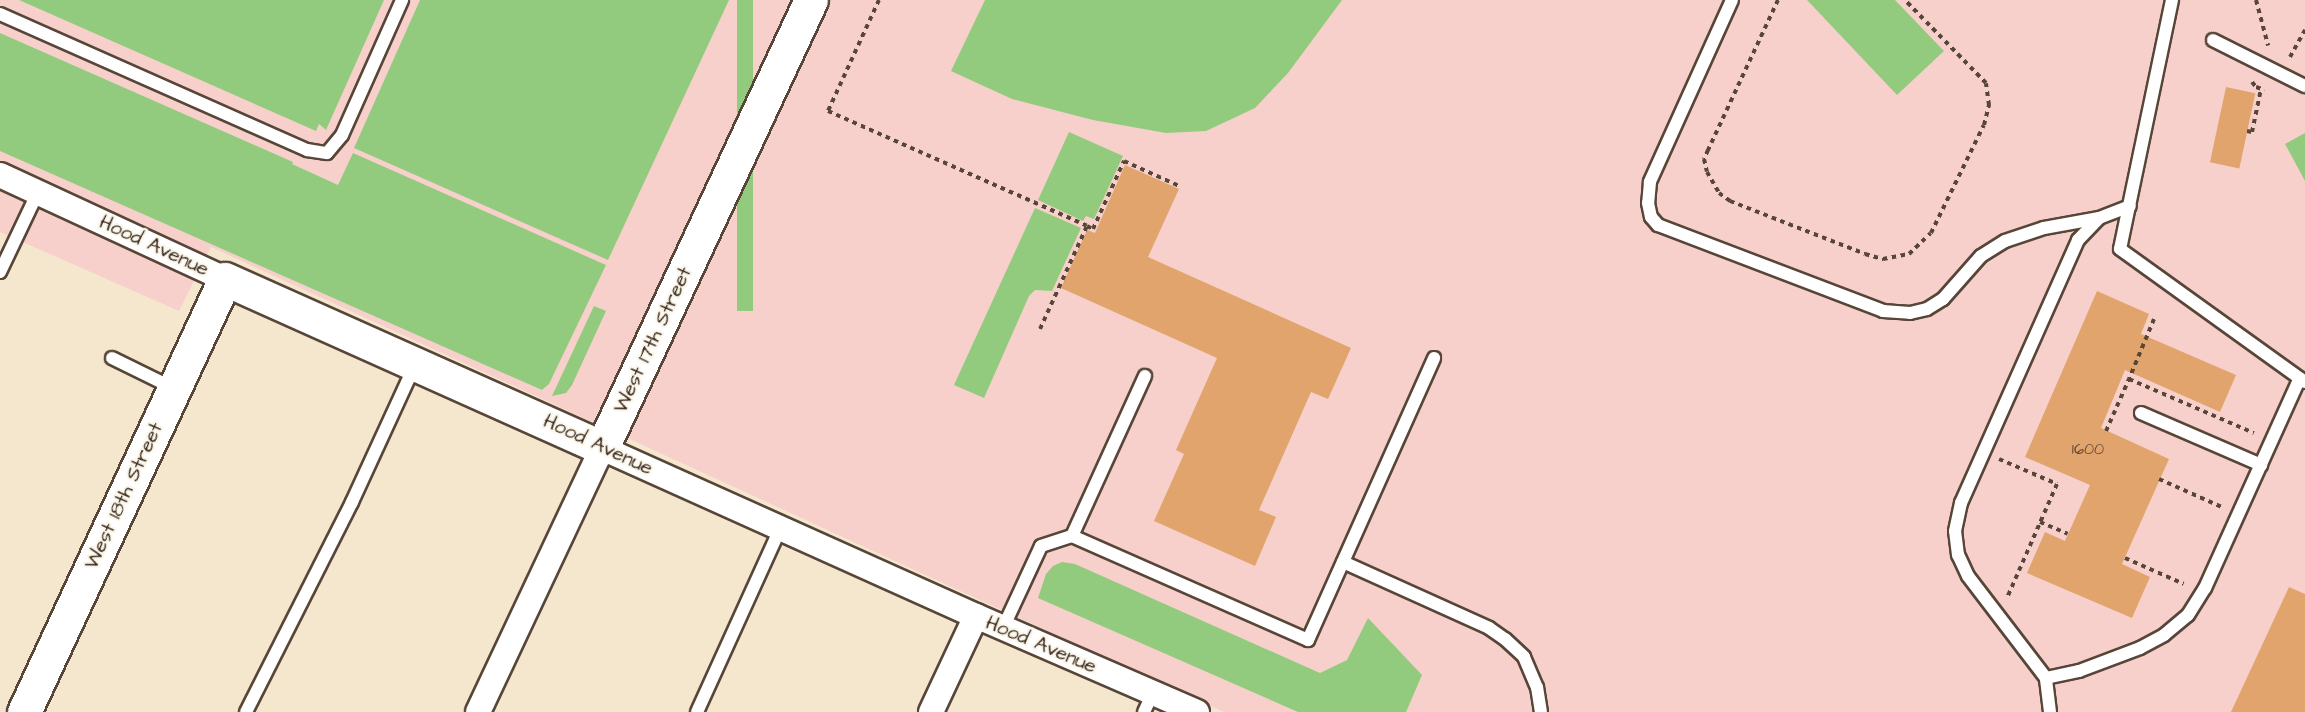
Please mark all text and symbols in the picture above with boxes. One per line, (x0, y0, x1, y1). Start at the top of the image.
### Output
street label: Hood Avenue (96, 210, 212, 282)
street label: West 17th Street (609, 263, 697, 417)
street label: Hood Avenue (540, 409, 656, 481)
street label: West 18th Street (80, 419, 168, 573)
house number: 1600 (2072, 439, 2104, 459)
street label: Hood Avenue (982, 611, 1100, 679)

